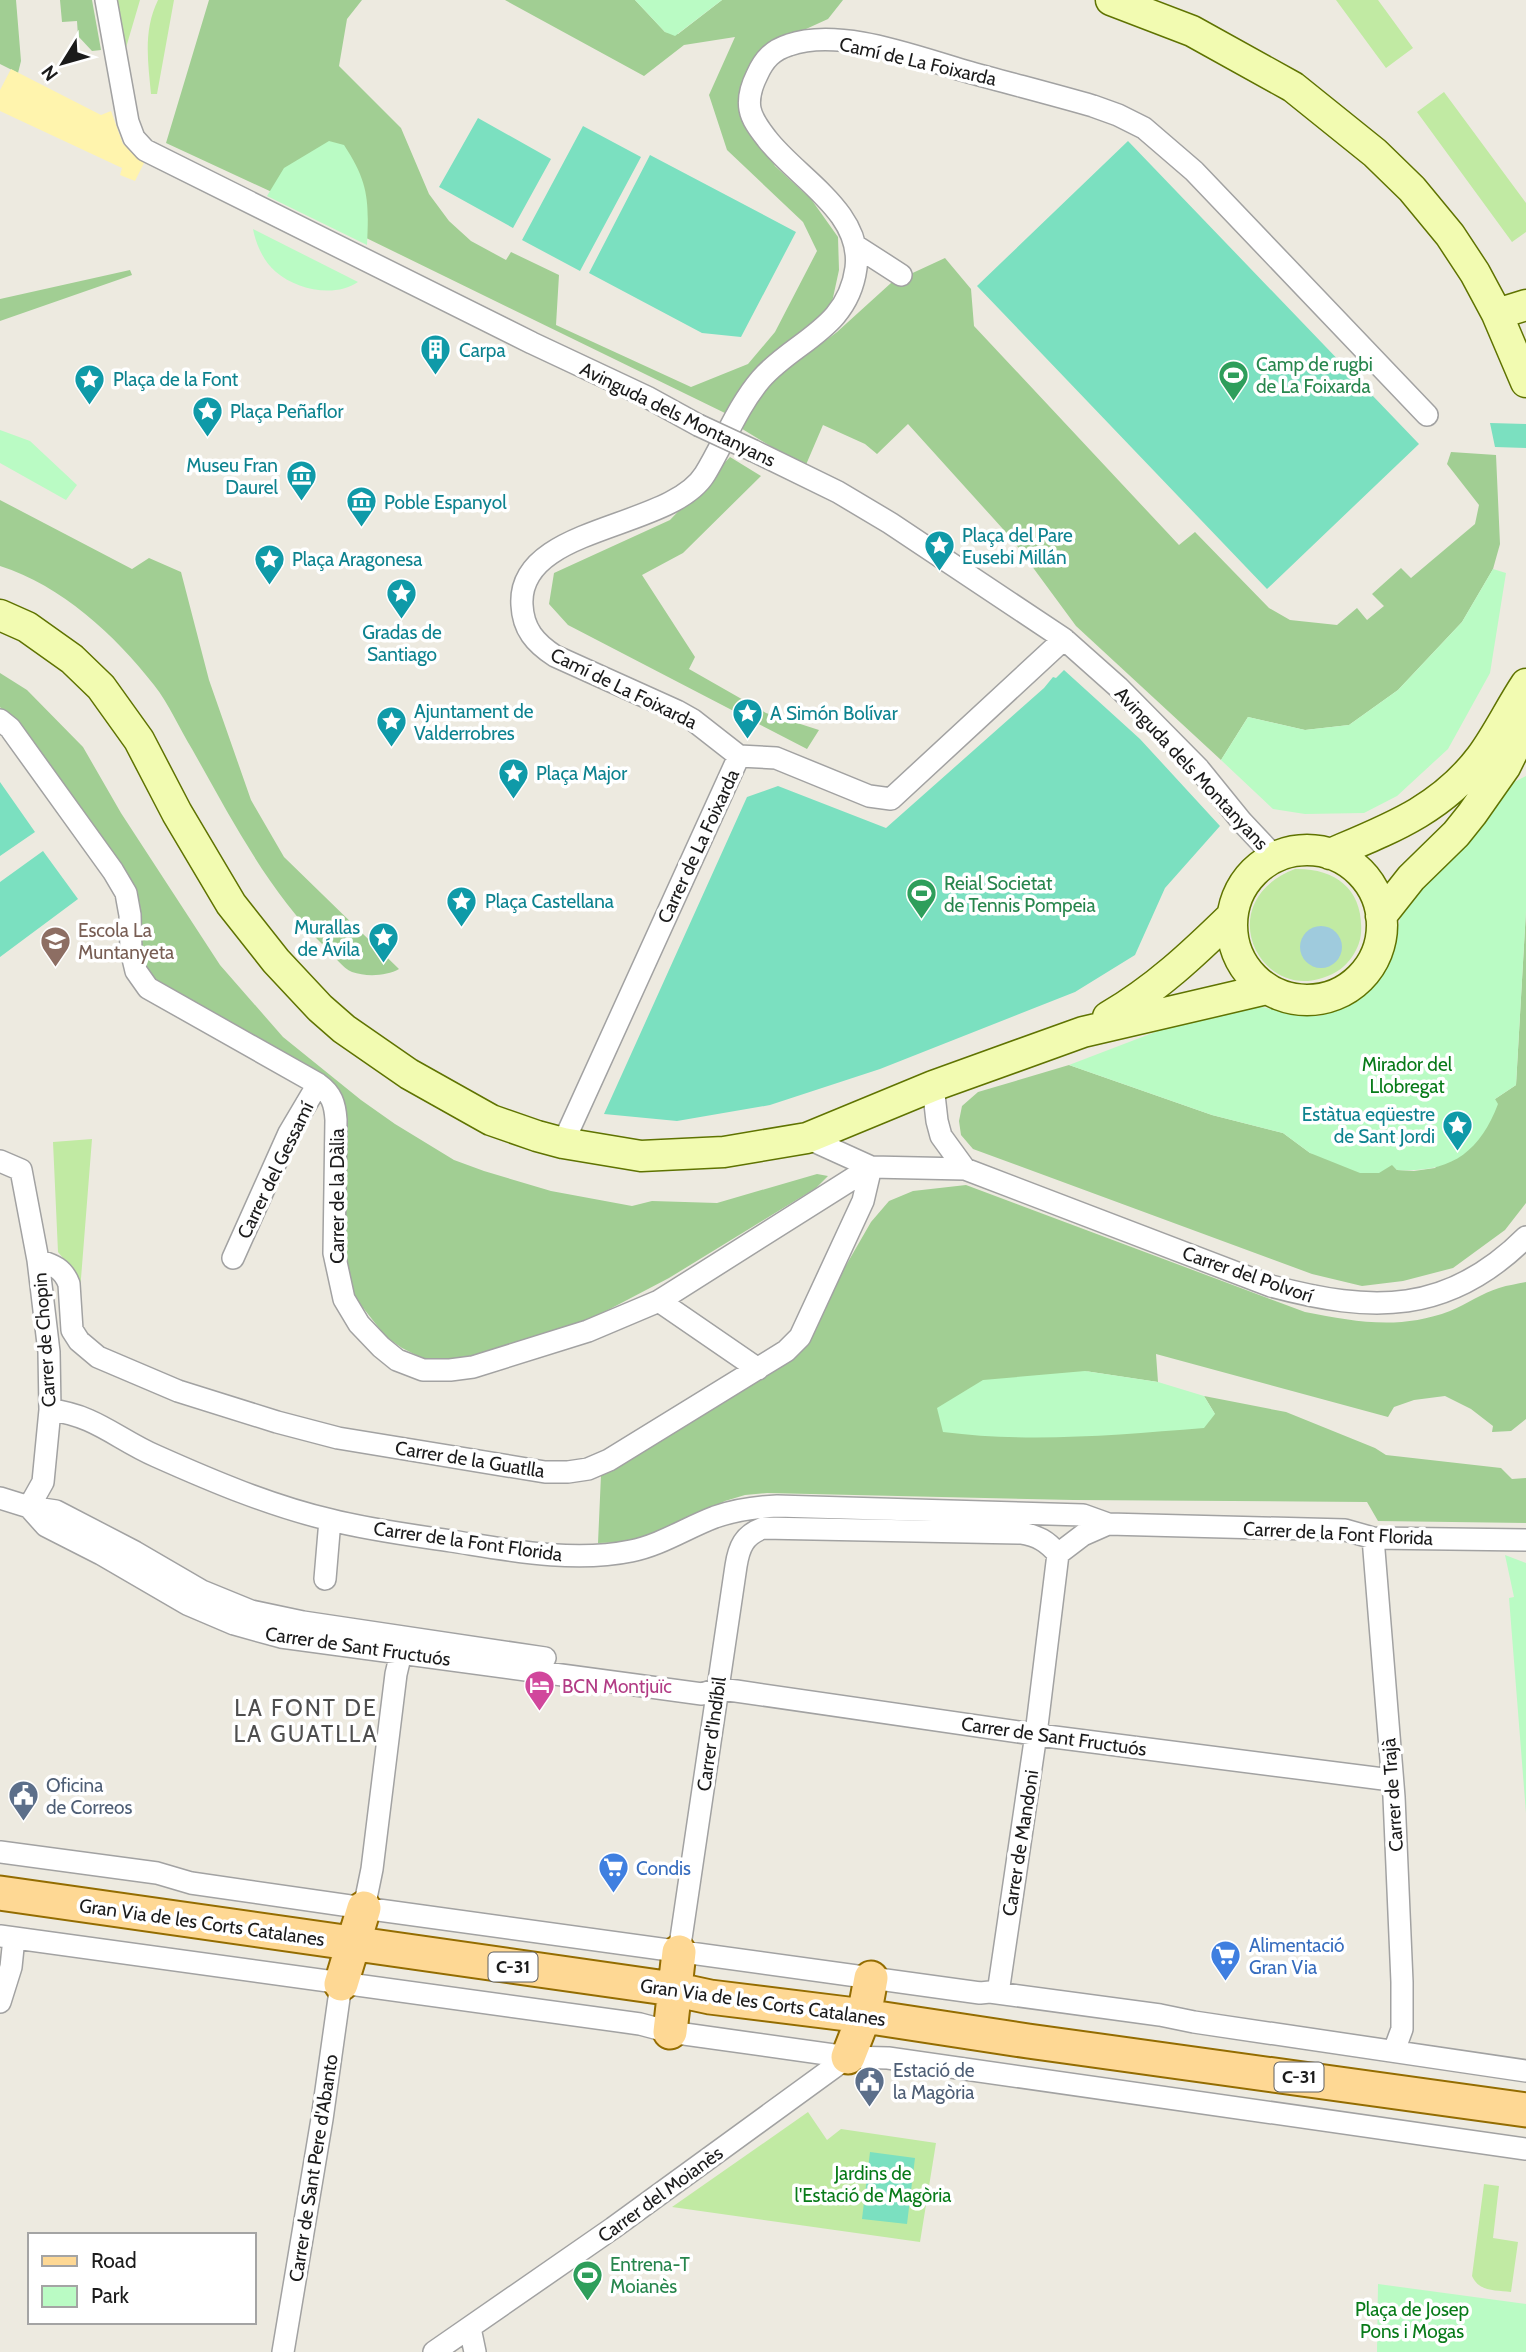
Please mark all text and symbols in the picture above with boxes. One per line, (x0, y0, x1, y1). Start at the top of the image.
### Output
north arrow (28, 28, 98, 98)
street label: Camí de La Foixarda (837, 32, 999, 91)
text: N (37, 61, 63, 85)
building icon: Carpa (419, 333, 453, 377)
place label: Carpa (459, 339, 506, 362)
place label: Camp de rugbi de La Foixarda (1256, 353, 1373, 398)
street label: Avinguda dels Montanyans (576, 357, 779, 472)
sports icon: Camp de rugbi de La Foixarda (1216, 358, 1250, 402)
place icon: Plaça de la Font (73, 362, 107, 406)
place label: Plaça de la Font (113, 368, 239, 391)
place icon: Plaça Peñaflor (190, 394, 224, 438)
place label: Plaça Peñaflor (230, 400, 344, 423)
place label: Museu Fran Daurel (186, 454, 279, 499)
museum icon: Museu Fran Daurel (284, 459, 318, 503)
museum icon: Poble Espanyol (344, 485, 378, 529)
place label: Poble Espanyol (384, 491, 507, 514)
place label: Plaça del Pare Eusebi Millán (962, 524, 1073, 569)
place icon: Plaça del Pare Eusebi Millán (922, 529, 956, 573)
place icon: Plaça Aragonesa (252, 542, 286, 586)
place label: Plaça Aragonesa (292, 548, 422, 571)
place icon: Gradas de Santiago (385, 576, 419, 620)
place label: Gradas de Santiago (362, 621, 442, 666)
street label: Camí de La Foixarda (547, 643, 701, 734)
street label: Avinguda dels Montanyans (1110, 682, 1273, 855)
place icon: A Simón Bolívar (730, 696, 764, 740)
place label: Ajuntament de Valderrobres (414, 700, 534, 745)
place label: A Simón Bolívar (770, 702, 898, 725)
place icon: Ajuntament de Valderrobres (374, 705, 408, 749)
place icon: Plaça Major (496, 756, 530, 800)
place label: Plaça Major (536, 762, 627, 785)
street label: Carrer de La Foixarda (653, 766, 744, 927)
place label: Reial Societat de Tennis Pompeia (944, 872, 1096, 917)
sports icon: Reial Societat de Tennis Pompeia (904, 877, 938, 921)
place icon: Plaça Castellana (445, 884, 479, 928)
place label: Plaça Castellana (485, 890, 614, 913)
place label: Murallas de Ávila (294, 916, 360, 961)
place label: Escola La Muntanyeta (78, 919, 174, 964)
place icon: Murallas de Ávila (366, 921, 400, 965)
school or university icon: Escola La Muntanyeta (38, 924, 72, 968)
park label: Mirador del Llobregat (1362, 1053, 1453, 1098)
street label: Carrer del Gessamí (232, 1098, 319, 1242)
place label: Estàtua eqüestre de Sant Jordi (1302, 1103, 1435, 1148)
place icon: Estàtua eqüestre de Sant Jordi (1441, 1108, 1475, 1152)
street label: Carrer de la Dàlia (326, 1128, 349, 1264)
street label: Carrer del Polvorí (1179, 1241, 1316, 1308)
street label: Carrer de Chopin (28, 1272, 61, 1408)
street label: Carrer de la Guatlla (394, 1436, 546, 1483)
street label: Carrer de la Font Florida (372, 1517, 564, 1566)
street label: Carrer de la Font Florida (1242, 1517, 1434, 1550)
street label: Carrer de Sant Fructuós (264, 1622, 452, 1671)
hotel icon: BCN Montjuïc (522, 1669, 556, 1713)
place label: BCN Montjuïc (562, 1675, 672, 1698)
street label: Carrer d'Indíbil (692, 1675, 731, 1793)
district label: LA FONT DE LA GUATLLA (233, 1694, 379, 1748)
street label: Carrer de Sant Fructuós (960, 1712, 1148, 1761)
street label: Carrer de Trajà (1377, 1737, 1408, 1852)
street label: Carrer de Mandoni (998, 1768, 1043, 1918)
place label: Oficina de Correos (46, 1774, 132, 1819)
public building icon: Oficina de Correos (6, 1779, 40, 1823)
supermarket icon: Condis (596, 1851, 630, 1895)
place label: Condis (636, 1857, 691, 1880)
street label: Gran Via de les Corts Catalanes (78, 1894, 326, 1951)
place label: Alimentació Gran Via (1249, 1934, 1345, 1979)
supermarket icon: Alimentació Gran Via (1209, 1939, 1243, 1983)
road number: C-31 (489, 1952, 538, 1982)
street label: Gran Via de les Corts Catalanes (639, 1974, 887, 2031)
street label: Carrer de Sant Pere d'Abanto (284, 2053, 343, 2284)
place label: Estació de la Magòria (893, 2059, 975, 2104)
road number: C-31 (1274, 2062, 1324, 2092)
public building icon: Estació de la Magòria (853, 2064, 887, 2108)
street label: Carrer del Moianès (593, 2141, 727, 2247)
park label: Jardins de l'Estació de Magòria (795, 2162, 951, 2207)
legend (28, 2233, 256, 2324)
text: Road (91, 2248, 137, 2273)
place label: Entrena-T Moianès (610, 2253, 690, 2298)
sports icon: Entrena-T Moianès (570, 2258, 604, 2302)
text: Park (91, 2283, 129, 2308)
park label: Plaça de Josep Pons i Mogas (1355, 2298, 1469, 2343)

